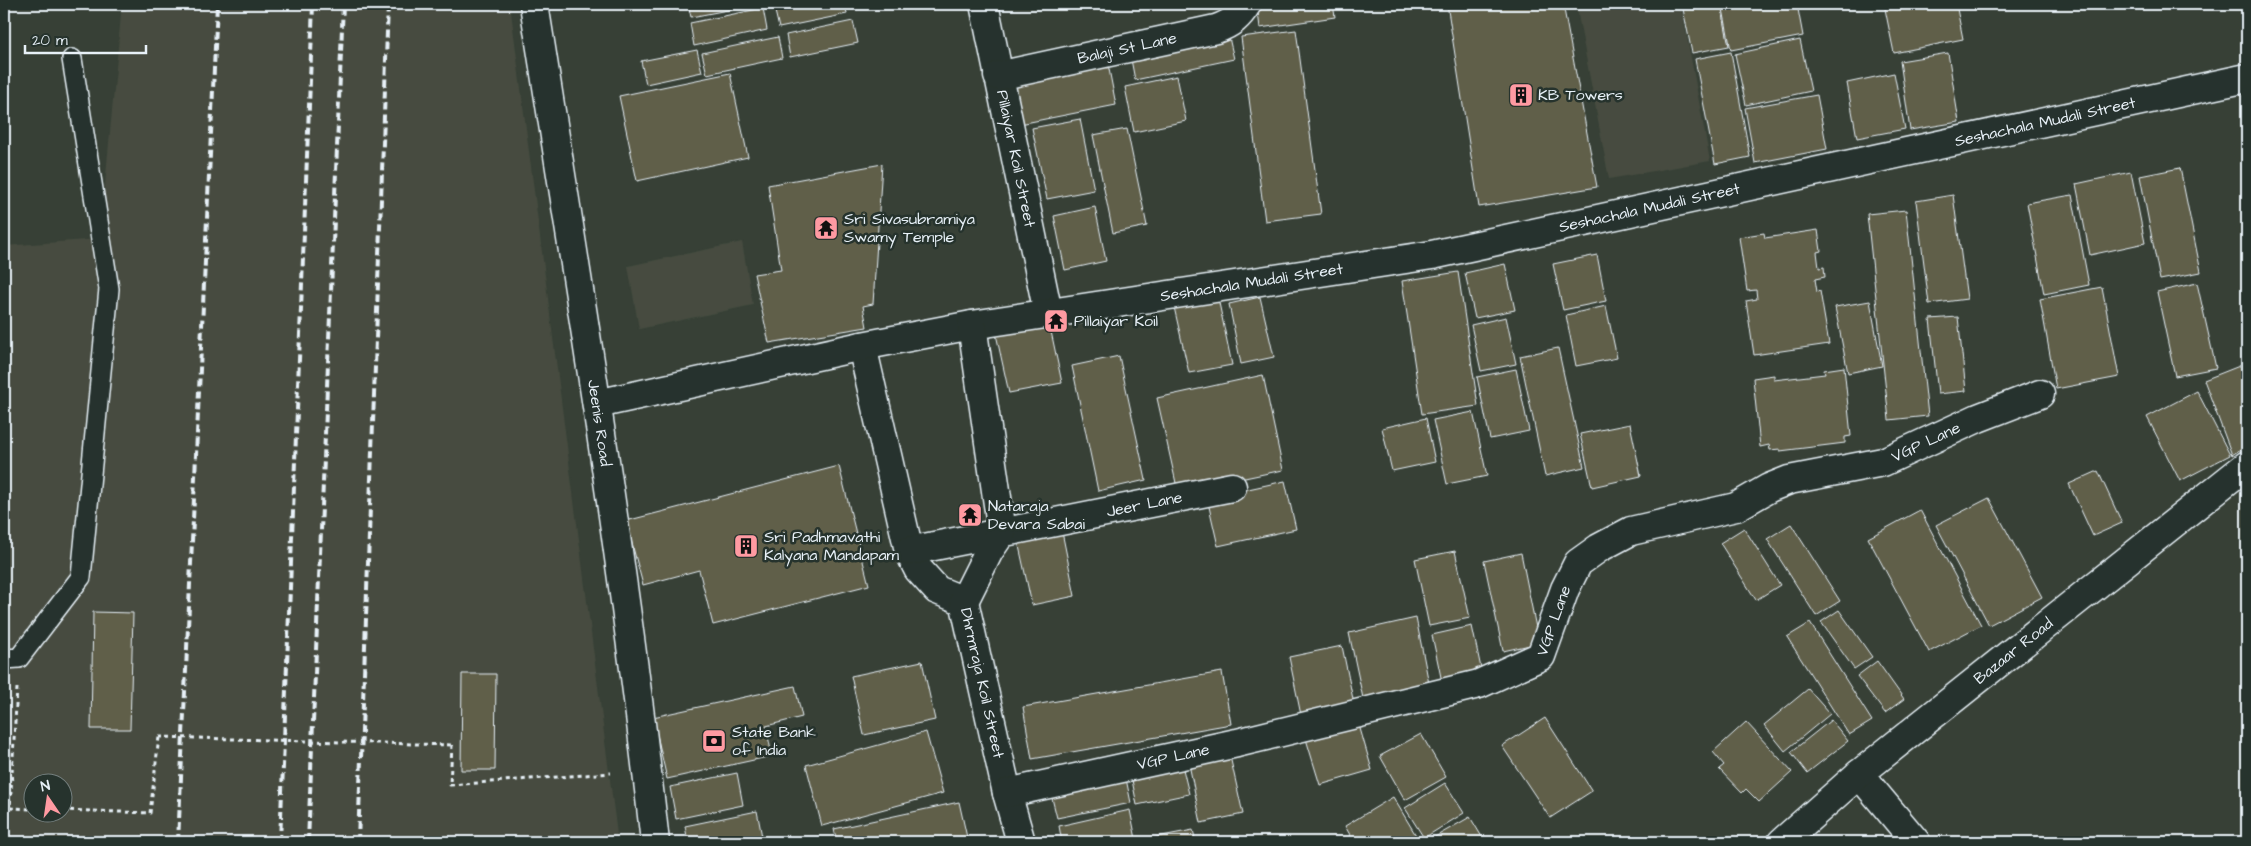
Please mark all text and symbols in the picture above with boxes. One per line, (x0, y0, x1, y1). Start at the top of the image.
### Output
scale bar (25, 22, 146, 54)
street label: Balaji St Lane (1075, 27, 1179, 70)
text: 20 m (32, 30, 68, 51)
building icon: KB Towers (1508, 82, 1534, 108)
place label: KB Towers (1538, 84, 1623, 106)
street label: Pillaiyar Koil Street (991, 88, 1041, 230)
street label: Seshachala Mudali Street (1953, 91, 2138, 152)
street label: Seshachala Mudali Street (1557, 177, 1742, 238)
place label: Sri Sivasubramiya Swamy Temple (844, 208, 975, 249)
temple icon: Sri Sivasubramiya Swamy Temple (813, 215, 839, 241)
street label: Seshachala Mudali Street (1159, 258, 1345, 307)
temple icon: Pillaiyar Koil (1043, 308, 1069, 334)
place label: Pillaiyar Koil (1074, 310, 1158, 333)
street label: Jeenis Road (582, 378, 617, 468)
street label: VGP Lane (1888, 417, 1964, 468)
street label: Jeer Lane (1105, 486, 1185, 523)
place label: Nataraja Devara Sabai (988, 495, 1085, 535)
temple icon: Nataraja Devara Sabai (957, 502, 983, 528)
place label: Sri Padhmavathi Kalyana Mandapam (764, 526, 900, 567)
building icon: Sri Padhmavathi Kalyana Mandapam (733, 533, 759, 559)
street label: VGP Lane (1531, 582, 1577, 659)
street label: Dhrmraja Koil Street (955, 606, 1010, 761)
street label: Bazaar Road (1969, 613, 2058, 690)
place label: State Bank of India (732, 721, 816, 761)
bank icon: State Bank of India (701, 728, 727, 754)
street label: VGP Lane (1135, 738, 1212, 775)
north arrow (22, 774, 72, 824)
text: N (39, 776, 52, 797)

